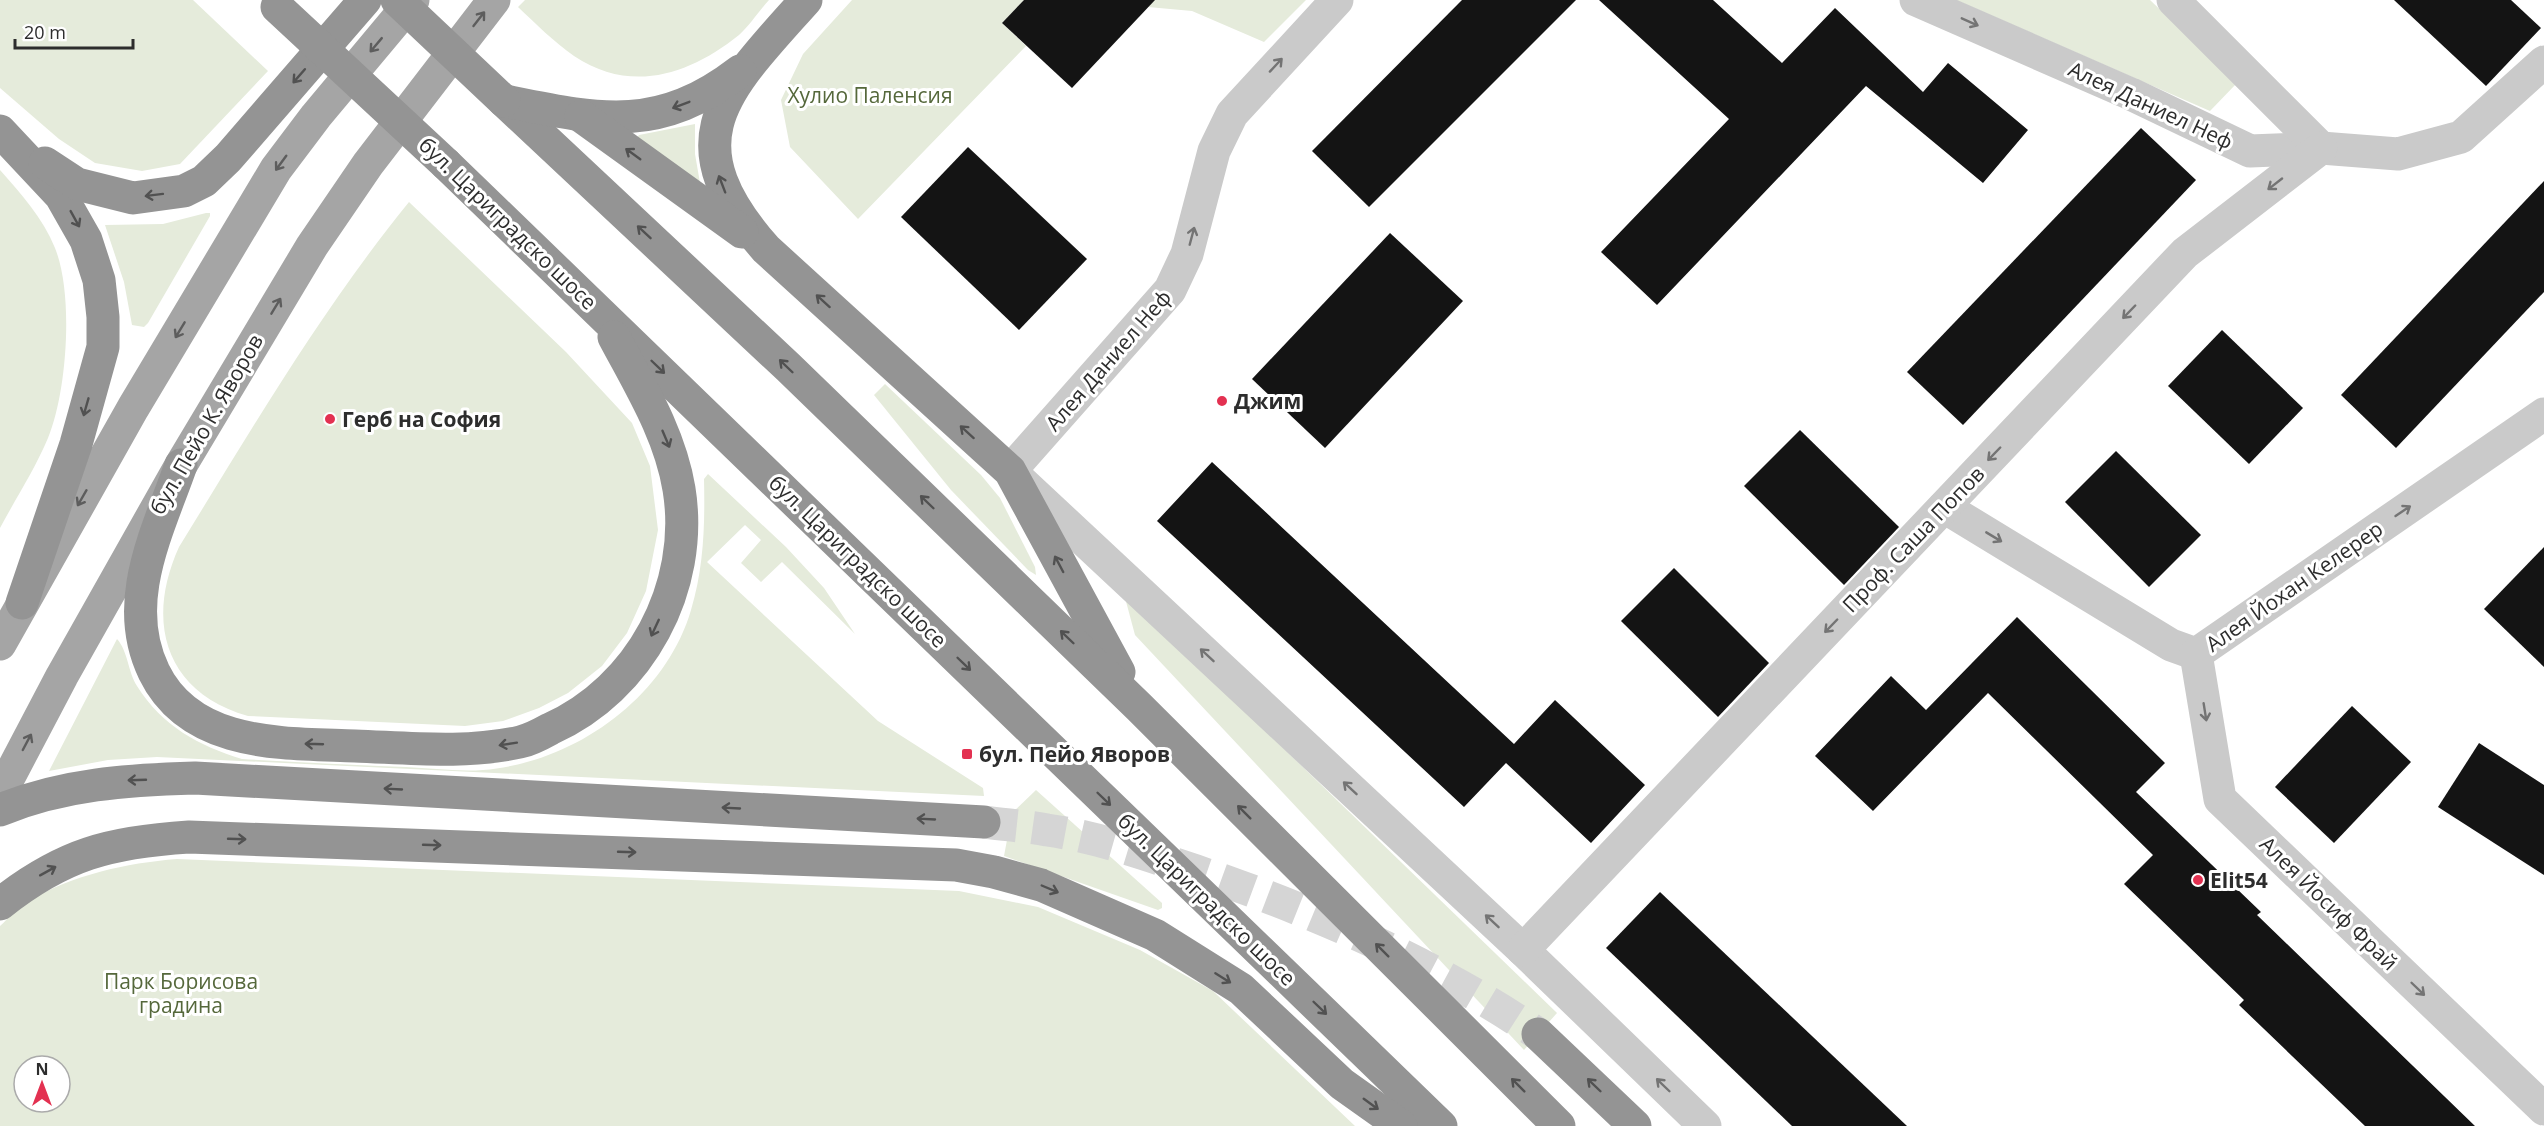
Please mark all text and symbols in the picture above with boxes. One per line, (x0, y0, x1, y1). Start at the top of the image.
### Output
one-way arrow (472, 11, 485, 27)
scale bar (15, 12, 134, 50)
one-way arrow (1961, 17, 1979, 29)
text: 20 m (24, 20, 66, 44)
one-way arrow (369, 37, 382, 53)
street label: Алея Даниел Неф (2064, 55, 2238, 155)
one-way arrow (1269, 58, 1283, 73)
one-way arrow (292, 68, 306, 83)
park label: Хулио Паленсия (787, 81, 953, 109)
one-way arrow (673, 101, 691, 112)
street label: бул. Цариградско шосе (413, 131, 603, 315)
one-way arrow (625, 148, 641, 160)
one-way arrow (275, 154, 287, 170)
one-way arrow (716, 175, 727, 193)
one-way arrow (2267, 177, 2283, 190)
one-way arrow (144, 190, 164, 201)
one-way arrow (70, 210, 81, 228)
one-way arrow (637, 225, 652, 240)
one-way arrow (1186, 227, 1198, 246)
street label: Алея Даниел Неф (1039, 283, 1177, 437)
one-way arrow (815, 293, 830, 308)
one-way arrow (270, 298, 282, 315)
one-way arrow (2122, 305, 2136, 320)
one-way arrow (174, 321, 186, 338)
street label: бул. Пейо К. Яворов (143, 329, 269, 519)
one-way arrow (779, 359, 794, 373)
one-way arrow (651, 360, 666, 375)
place label: Джим (1234, 387, 1301, 415)
marker: Джим (1215, 394, 1229, 408)
one-way arrow (80, 397, 92, 416)
place label: Герб на София (342, 405, 501, 433)
marker: Герб на София (323, 412, 337, 426)
one-way arrow (959, 425, 974, 439)
one-way arrow (661, 429, 672, 447)
one-way arrow (1987, 446, 2002, 461)
street label: Проф. Саша Попов (1836, 460, 1990, 618)
street label: бул. Цариградско шосе (763, 469, 953, 653)
one-way arrow (76, 489, 88, 506)
one-way arrow (919, 494, 934, 509)
one-way arrow (2395, 505, 2411, 517)
street label: Алея Йохан Келерер (2200, 514, 2388, 658)
one-way arrow (1985, 532, 2002, 544)
one-way arrow (1053, 556, 1064, 574)
one-way arrow (649, 618, 661, 636)
one-way arrow (1824, 618, 1838, 633)
one-way arrow (1059, 630, 1074, 644)
one-way arrow (1200, 648, 1215, 662)
one-way arrow (957, 656, 972, 671)
one-way arrow (2200, 701, 2211, 721)
one-way arrow (22, 734, 33, 752)
one-way arrow (304, 739, 324, 750)
one-way arrow (499, 739, 518, 750)
place label: бул. Пейо Яворов (979, 740, 1170, 768)
marker: бул. Пейо Яворов (960, 747, 974, 761)
one-way arrow (127, 775, 147, 786)
one-way arrow (1342, 781, 1357, 795)
one-way arrow (384, 784, 404, 795)
one-way arrow (1097, 792, 1112, 807)
one-way arrow (722, 803, 741, 814)
one-way arrow (1237, 805, 1252, 819)
street label: бул. Цариградско шосе (1112, 807, 1302, 991)
one-way arrow (916, 814, 936, 825)
street label: Алея Йосиф Фрай (2254, 830, 2404, 976)
one-way arrow (227, 833, 247, 844)
one-way arrow (422, 840, 442, 851)
one-way arrow (617, 846, 637, 858)
one-way arrow (39, 865, 56, 877)
place label: Elit54 (2210, 866, 2268, 894)
marker: Elit54 (2191, 873, 2205, 887)
one-way arrow (1040, 884, 1059, 895)
one-way arrow (1485, 914, 1500, 928)
one-way arrow (1375, 942, 1390, 957)
park label: Парк Борисова градина (104, 967, 258, 1019)
one-way arrow (1214, 972, 1231, 984)
one-way arrow (2410, 981, 2425, 995)
one-way arrow (1312, 1001, 1327, 1016)
north arrow (12, 1054, 72, 1114)
text: N (35, 1058, 49, 1080)
one-way arrow (1510, 1077, 1525, 1092)
one-way arrow (1586, 1078, 1601, 1092)
one-way arrow (1656, 1078, 1671, 1093)
one-way arrow (1362, 1098, 1378, 1111)

